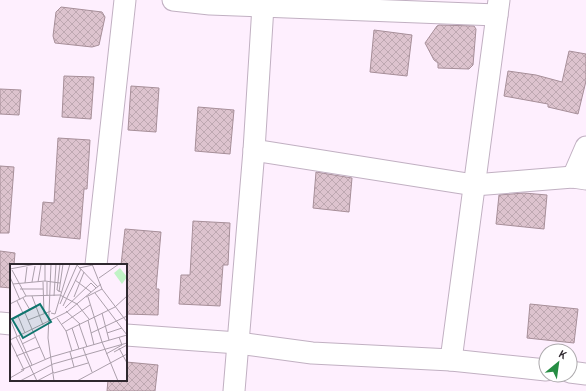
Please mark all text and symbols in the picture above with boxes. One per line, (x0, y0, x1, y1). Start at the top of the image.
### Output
inset map (10, 264, 127, 381)
north arrow (538, 343, 578, 383)
text: K (557, 347, 570, 362)

